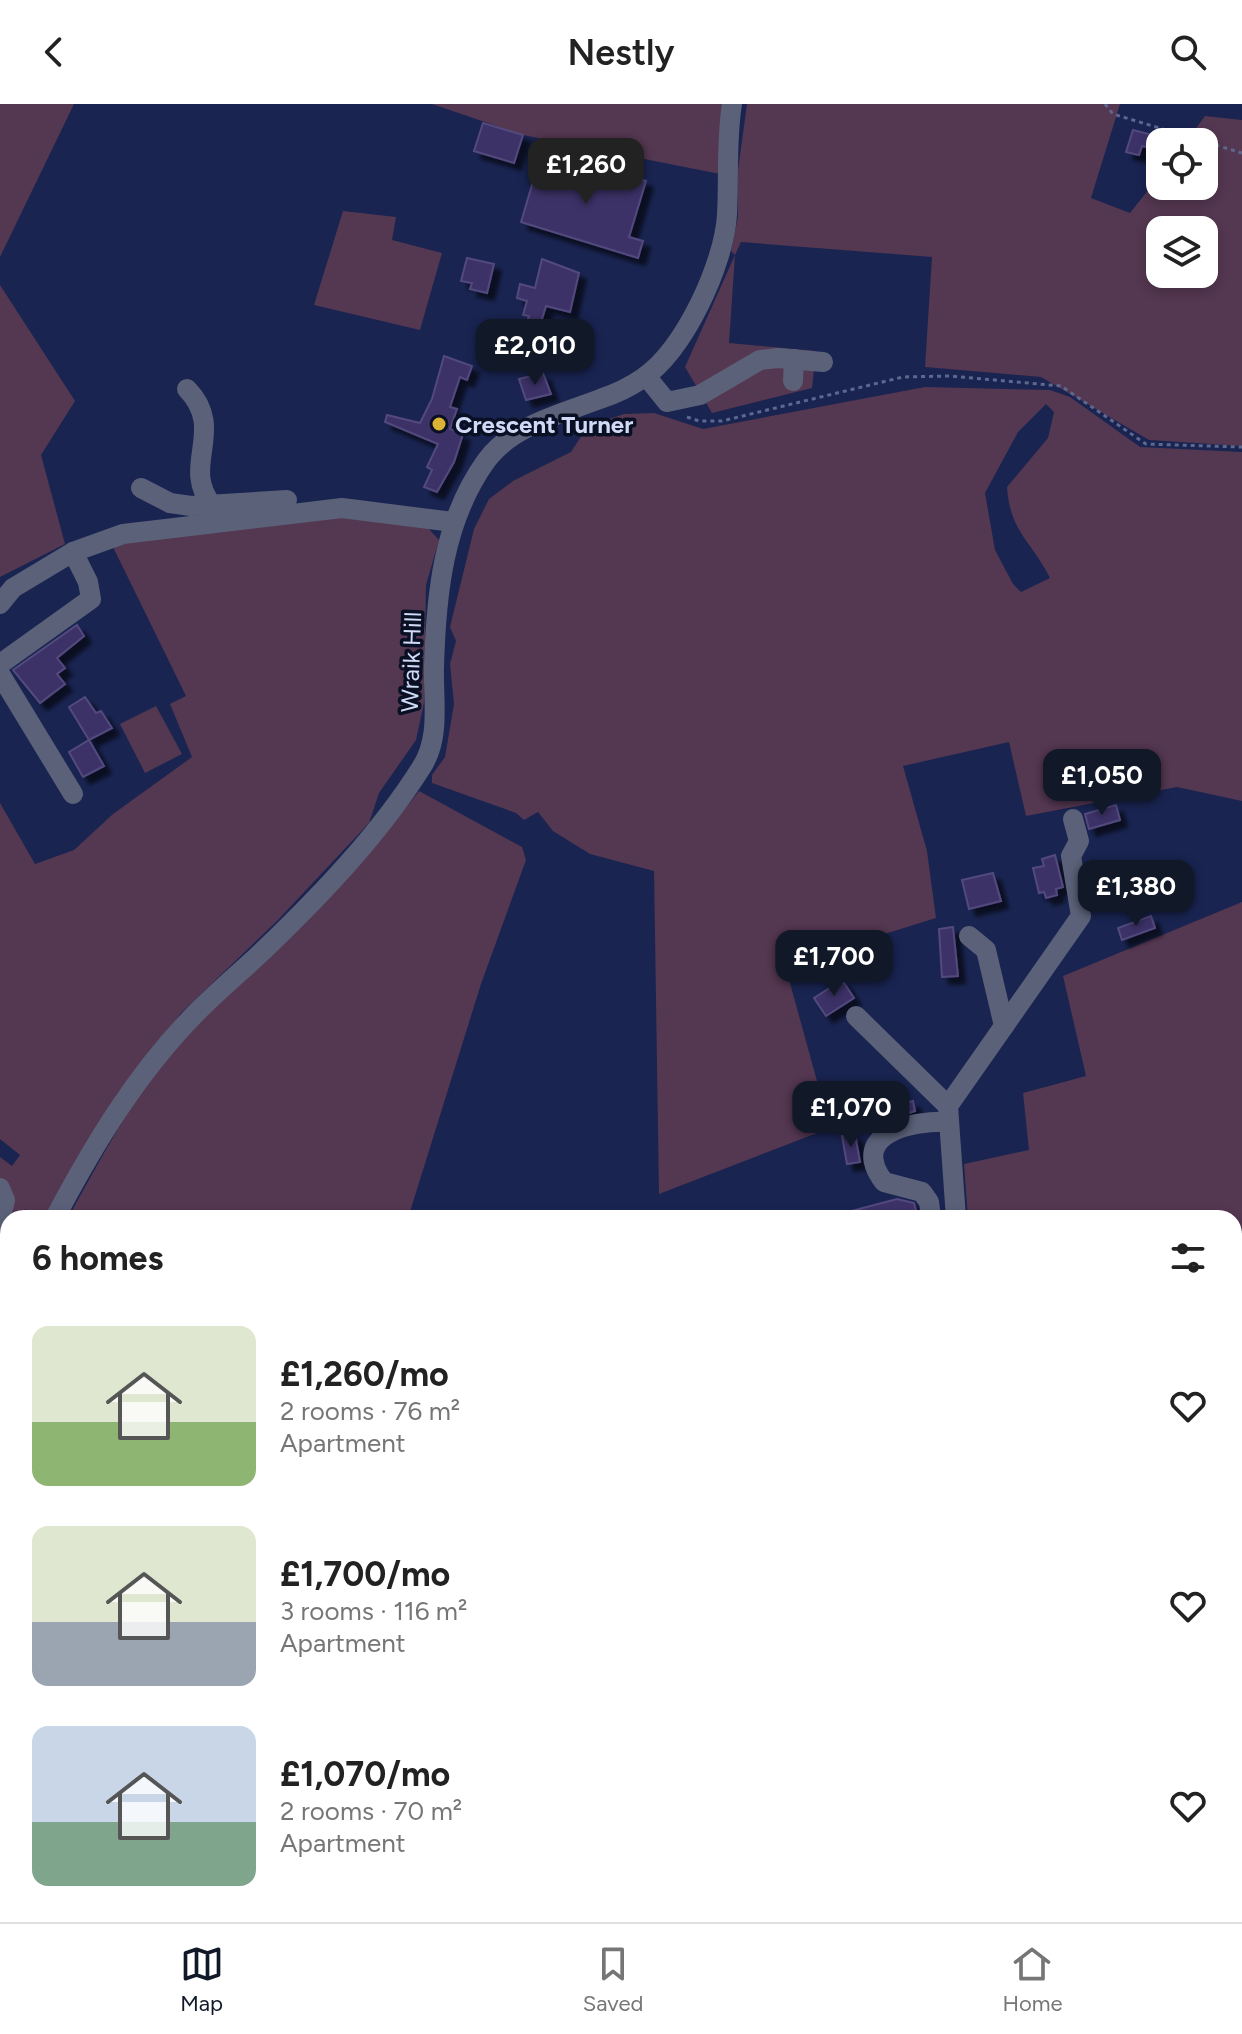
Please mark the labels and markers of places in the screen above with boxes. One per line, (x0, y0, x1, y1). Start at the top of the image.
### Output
pin: £1,260 (521, 138, 651, 206)
pin: £2,010 (470, 319, 600, 387)
place label: Crescent Turner (455, 410, 633, 439)
marker: Crescent Turner (430, 415, 448, 433)
pin: £1,050 (1037, 749, 1167, 817)
pin: £1,380 (1071, 860, 1201, 928)
pin: £1,700 (769, 930, 899, 998)
pin: £1,070 (786, 1081, 916, 1149)

